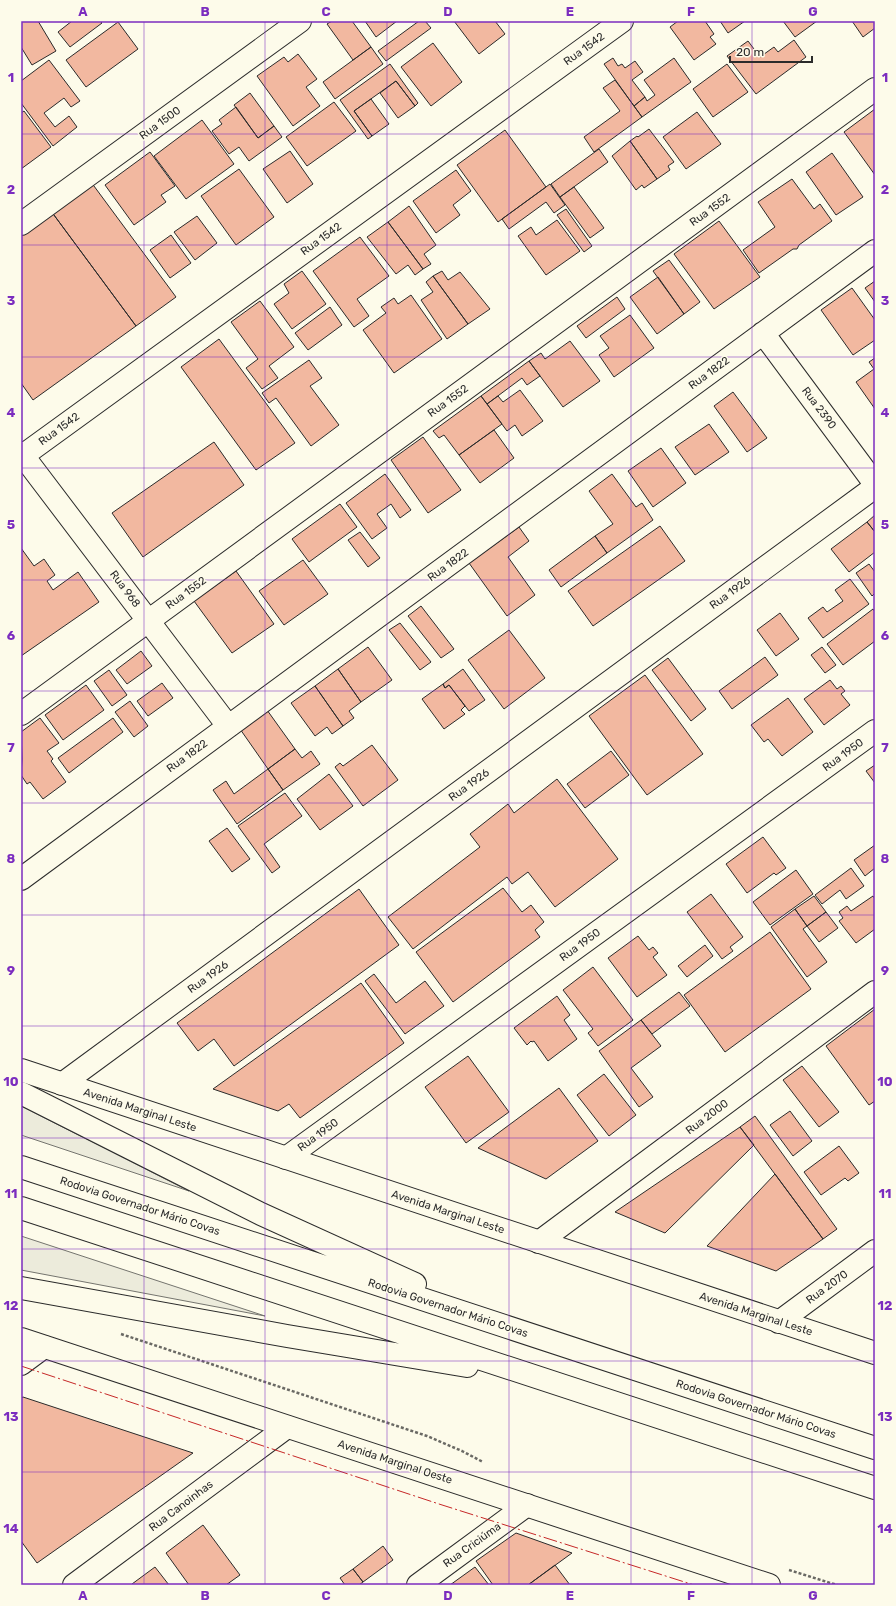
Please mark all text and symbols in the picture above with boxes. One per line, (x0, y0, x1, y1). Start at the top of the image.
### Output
text: A (78, 4, 88, 19)
text: B (200, 4, 210, 19)
text: C (321, 4, 331, 19)
text: D (443, 4, 453, 19)
text: E (566, 4, 574, 19)
text: F (687, 4, 695, 19)
text: G (808, 4, 818, 19)
street label: Rua 1542 (561, 30, 607, 68)
scale bar (730, 38, 812, 64)
text: 20 m (736, 45, 764, 59)
text: 1 (8, 70, 14, 85)
text: 1 (882, 70, 888, 85)
street label: Rua 1500 (137, 104, 183, 142)
text: 2 (7, 182, 15, 197)
text: 2 (881, 182, 889, 197)
street label: Rua 1552 (687, 191, 733, 229)
street label: Rua 1542 (298, 220, 344, 258)
text: 3 (7, 293, 16, 308)
text: 3 (881, 293, 890, 308)
street label: Rua 1822 (686, 354, 732, 392)
street label: Rua 1552 (425, 382, 471, 420)
street label: Rua 2390 (799, 384, 839, 432)
text: 4 (7, 405, 16, 420)
text: 4 (881, 405, 890, 420)
street label: Rua 1542 (36, 410, 82, 448)
text: 5 (7, 517, 15, 532)
text: 5 (881, 517, 889, 532)
street label: Rua 1822 (425, 546, 471, 584)
street label: Rua 968 (107, 568, 143, 610)
street label: Rua 1552 (163, 574, 209, 612)
street label: Rua 1926 (707, 574, 753, 612)
text: 6 (7, 628, 16, 643)
text: 6 (881, 628, 890, 643)
street label: Rua 1950 (820, 736, 866, 774)
street label: Rua 1822 (164, 737, 210, 775)
text: 7 (7, 740, 15, 755)
text: 7 (881, 740, 889, 755)
street label: Rua 1926 (446, 766, 492, 804)
text: 8 (7, 851, 16, 866)
text: 8 (881, 851, 890, 866)
street label: Rua 1950 (557, 926, 603, 964)
street label: Rua 1926 (185, 958, 231, 996)
text: 9 (7, 963, 15, 978)
text: 9 (881, 963, 889, 978)
text: 10 (3, 1074, 19, 1089)
text: 10 (877, 1074, 893, 1089)
street label: Avenida Marginal Leste (82, 1086, 198, 1134)
street label: Rua 2000 (683, 1097, 731, 1137)
street label: Rua 1950 (295, 1116, 341, 1154)
street label: Rodovia Governador Mário Covas (58, 1174, 222, 1238)
text: 11 (5, 1186, 17, 1201)
text: 11 (879, 1186, 891, 1201)
street label: Avenida Marginal Leste (390, 1188, 506, 1236)
street label: Rua 2070 (803, 1267, 851, 1307)
street label: Rodovia Governador Mário Covas (366, 1276, 530, 1340)
street label: Avenida Marginal Leste (698, 1290, 814, 1338)
text: 12 (4, 1298, 18, 1313)
text: 12 (878, 1298, 892, 1313)
street label: Rodovia Governador Mário Covas (674, 1377, 838, 1441)
text: 13 (3, 1409, 19, 1424)
text: 13 (877, 1409, 893, 1424)
street label: Avenida Marginal Oeste (336, 1437, 454, 1487)
street label: Rua Canoinhas (146, 1478, 216, 1534)
street label: Rua Criciúma (441, 1520, 503, 1570)
text: 14 (3, 1521, 19, 1536)
text: 14 (877, 1521, 893, 1536)
text: A (78, 1588, 88, 1603)
text: B (200, 1588, 210, 1603)
text: C (321, 1588, 331, 1603)
text: D (443, 1588, 453, 1603)
text: E (566, 1588, 574, 1603)
text: F (687, 1588, 695, 1603)
text: G (808, 1588, 818, 1603)

